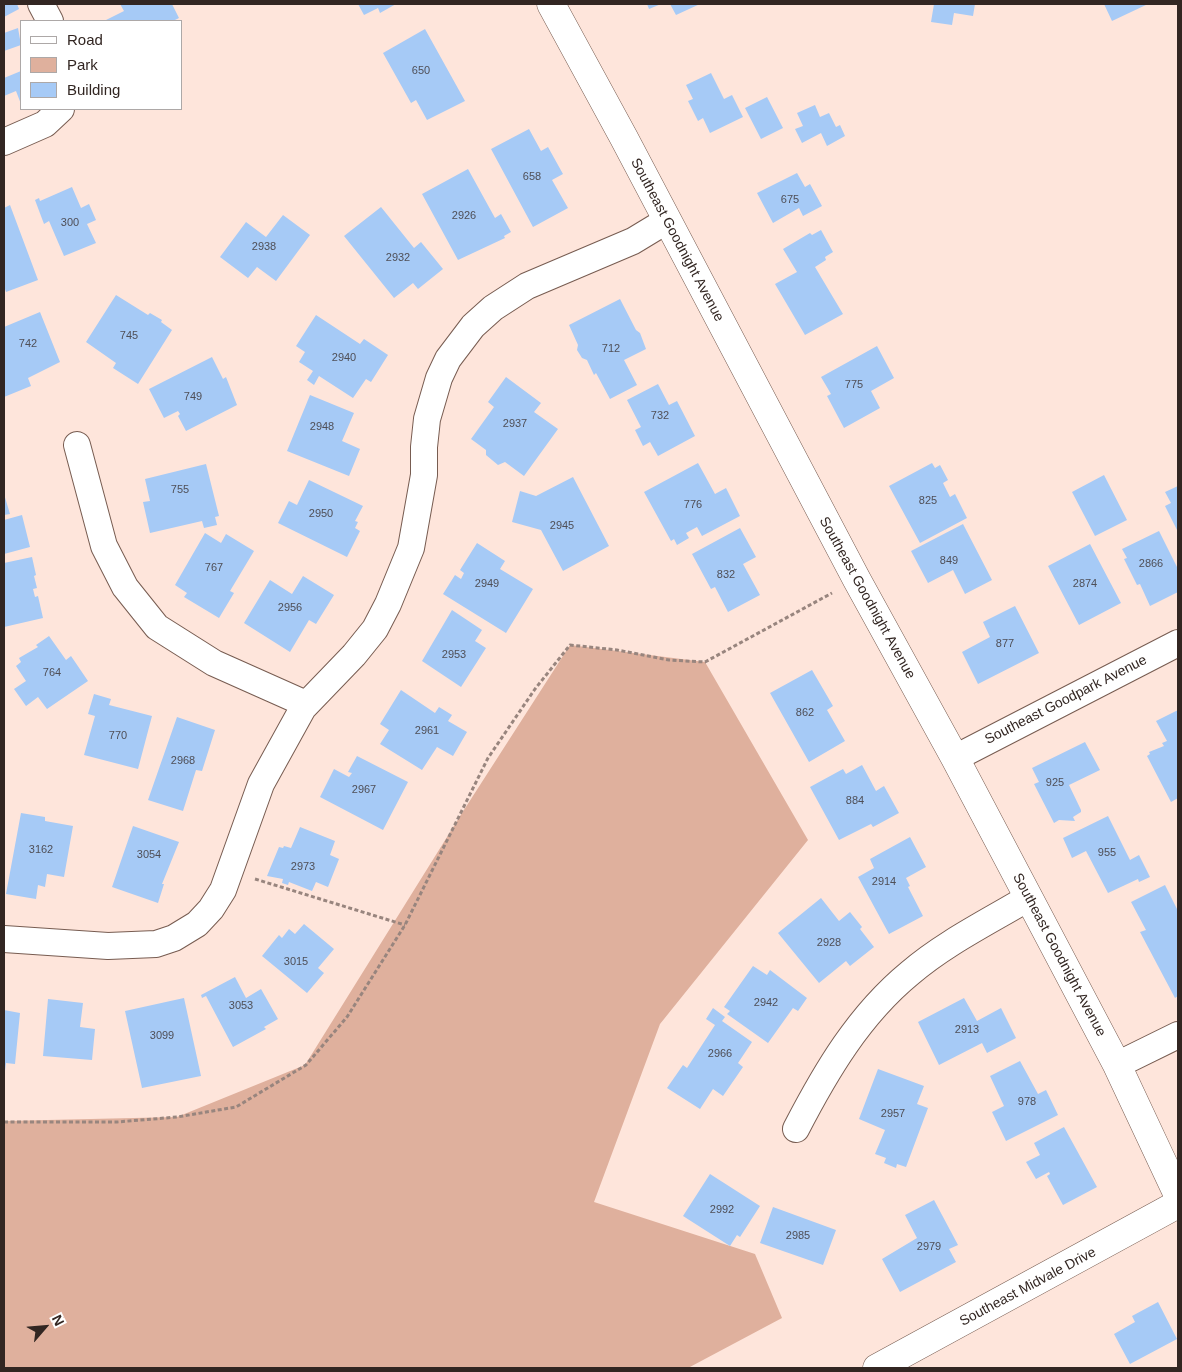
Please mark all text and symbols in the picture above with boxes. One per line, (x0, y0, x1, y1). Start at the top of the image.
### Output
legend (20, 20, 182, 110)
text: Road (67, 31, 103, 48)
text: Park (67, 56, 98, 73)
house number: 650 (412, 64, 430, 78)
text: Building (67, 81, 120, 98)
street label: Southeast Goodnight Avenue (627, 155, 727, 325)
house number: 658 (523, 170, 541, 184)
house number: 675 (781, 193, 799, 207)
house number: 2926 (452, 209, 476, 223)
house number: 300 (61, 216, 79, 230)
house number: 2938 (252, 240, 276, 254)
house number: 2932 (386, 251, 410, 265)
house number: 745 (120, 329, 138, 343)
house number: 742 (19, 337, 37, 351)
house number: 712 (602, 342, 620, 356)
house number: 2940 (332, 351, 356, 365)
house number: 775 (845, 378, 863, 392)
house number: 749 (184, 390, 202, 404)
house number: 732 (651, 409, 669, 423)
house number: 2937 (503, 417, 527, 431)
house number: 2948 (310, 420, 334, 434)
house number: 755 (171, 483, 189, 497)
house number: 825 (919, 494, 937, 508)
house number: 776 (684, 498, 702, 512)
house number: 2950 (309, 507, 333, 521)
street label: Southeast Goodnight Avenue (815, 514, 919, 682)
house number: 2945 (550, 519, 574, 533)
house number: 849 (940, 554, 958, 568)
house number: 2866 (1139, 557, 1163, 571)
house number: 767 (205, 561, 223, 575)
house number: 832 (717, 568, 735, 582)
house number: 2949 (475, 577, 499, 591)
house number: 2874 (1073, 577, 1097, 591)
house number: 2956 (278, 601, 302, 615)
house number: 877 (996, 637, 1014, 651)
house number: 2953 (442, 648, 466, 662)
street label: Southeast Goodpark Avenue (982, 652, 1150, 748)
house number: 764 (43, 666, 61, 680)
house number: 862 (796, 706, 814, 720)
house number: 2961 (415, 724, 439, 738)
house number: 770 (109, 729, 127, 743)
house number: 2968 (171, 754, 195, 768)
house number: 925 (1046, 776, 1064, 790)
house number: 2967 (352, 783, 376, 797)
house number: 884 (846, 794, 864, 808)
house number: 3162 (29, 843, 53, 857)
house number: 955 (1098, 846, 1116, 860)
house number: 3054 (137, 848, 161, 862)
house number: 2973 (291, 860, 315, 874)
street label: Southeast Goodnight Avenue (1009, 870, 1109, 1040)
house number: 2914 (872, 875, 896, 889)
house number: 2928 (817, 936, 841, 950)
house number: 3015 (284, 955, 308, 969)
house number: 2942 (754, 996, 778, 1010)
house number: 3053 (229, 999, 253, 1013)
house number: 2913 (955, 1023, 979, 1037)
house number: 3099 (150, 1029, 174, 1043)
house number: 2966 (708, 1047, 732, 1061)
house number: 978 (1018, 1095, 1036, 1109)
house number: 2957 (881, 1107, 905, 1121)
house number: 2992 (710, 1203, 734, 1217)
house number: 2985 (786, 1229, 810, 1243)
house number: 2979 (917, 1240, 941, 1254)
street label: Southeast Midvale Drive (957, 1244, 1099, 1330)
north arrow (20, 1302, 70, 1352)
text: N (49, 1312, 68, 1328)

